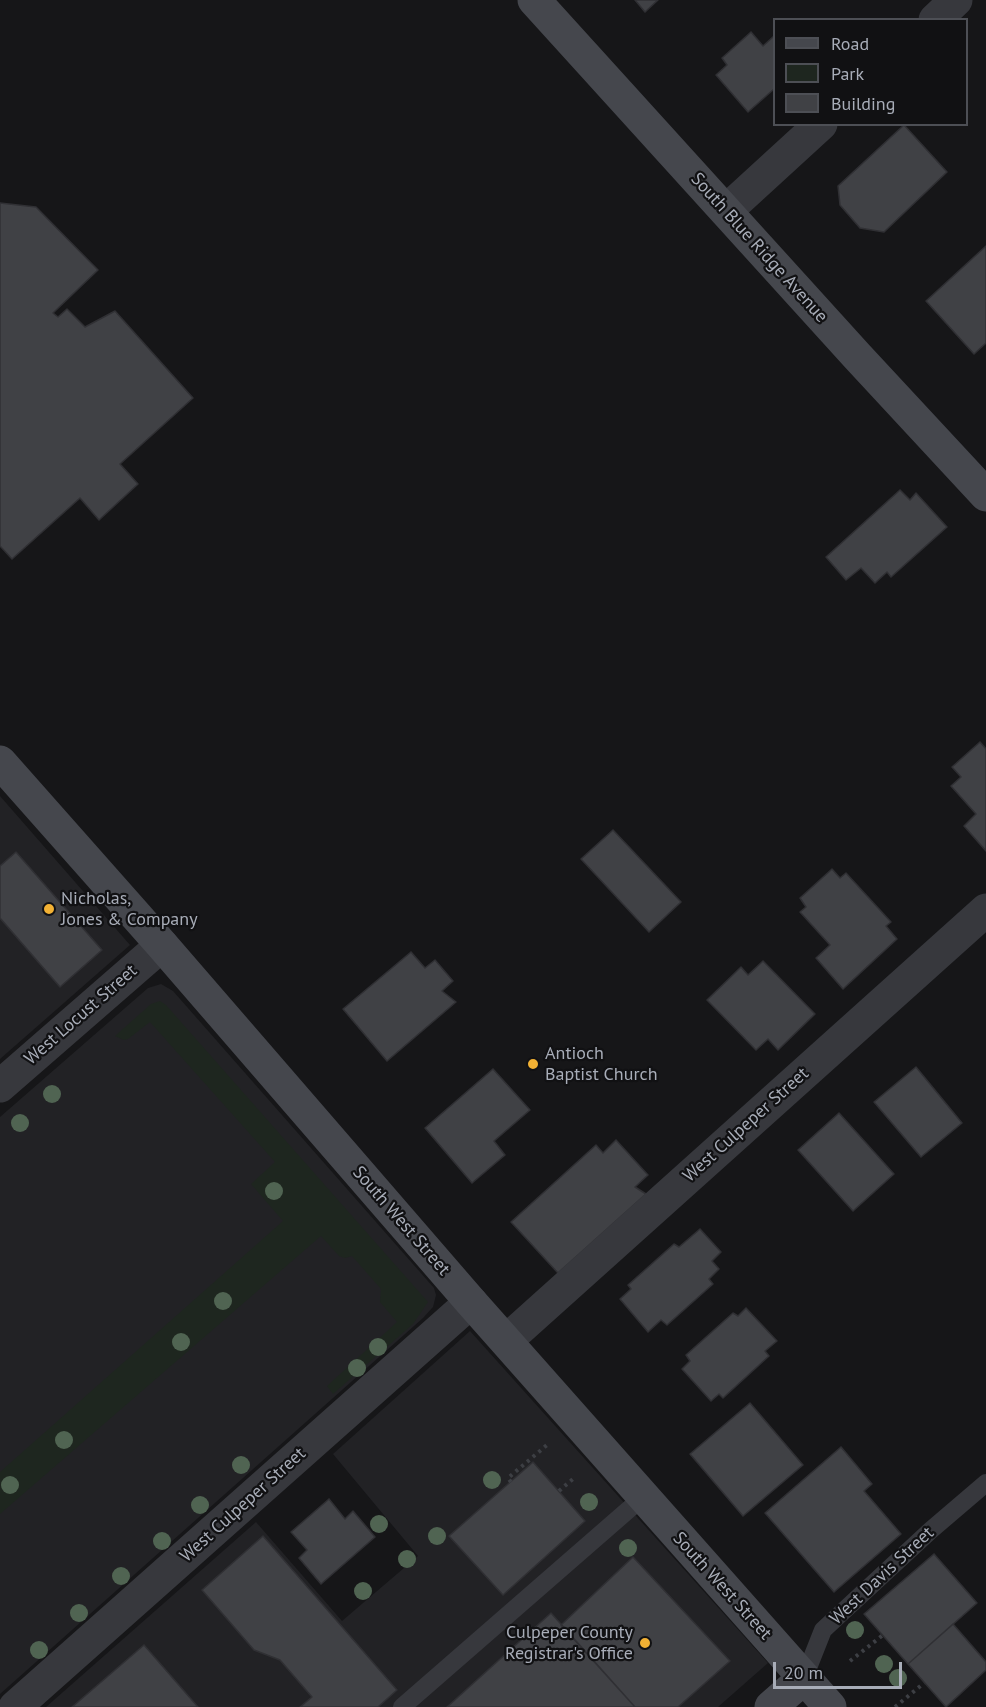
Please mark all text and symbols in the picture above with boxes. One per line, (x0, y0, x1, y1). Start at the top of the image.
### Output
legend (773, 18, 968, 126)
text: Road (831, 32, 869, 55)
text: Park (831, 62, 864, 85)
text: Building (831, 92, 895, 115)
street label: South Blue Ridge Avenue (686, 169, 832, 327)
place label: Nicholas, Jones & Company (61, 888, 198, 930)
marker: Nicholas, Jones & Company (42, 902, 56, 916)
street label: West Locust Street (20, 960, 142, 1070)
place label: Antioch Baptist Church (545, 1043, 657, 1086)
marker: Antioch Baptist Church (526, 1057, 540, 1071)
street label: West Culpeper Street (679, 1063, 813, 1187)
street label: South West Street (348, 1162, 454, 1280)
street label: West Culpeper Street (176, 1443, 310, 1567)
street label: West Davis Street (826, 1522, 938, 1630)
street label: South West Street (668, 1528, 776, 1644)
place label: Culpeper County Registrar's Office (505, 1622, 633, 1664)
marker: Culpeper County Registrar's Office (638, 1636, 652, 1650)
scale bar (776, 1650, 905, 1688)
text: 20 m (784, 1661, 823, 1684)

